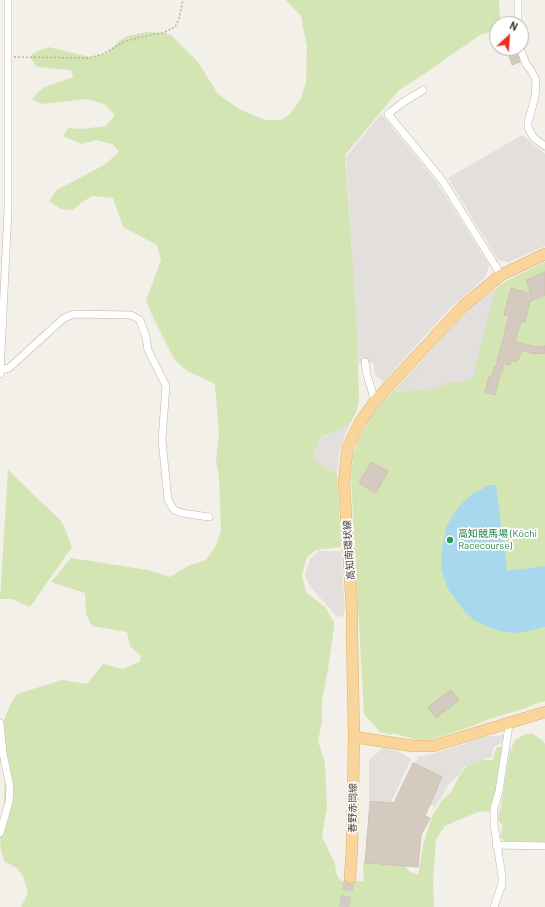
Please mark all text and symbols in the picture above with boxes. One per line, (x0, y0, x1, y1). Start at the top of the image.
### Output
north arrow (489, 16, 529, 56)
text: N (508, 18, 520, 33)
street label: 高知南環状線 (341, 520, 357, 580)
place label: 高知競馬場 (Kōchi Racecourse) (458, 528, 537, 552)
marker: 高知競馬場 (Kōchi Racecourse) (445, 535, 455, 545)
street label: 春野赤岡線 (347, 783, 359, 833)

